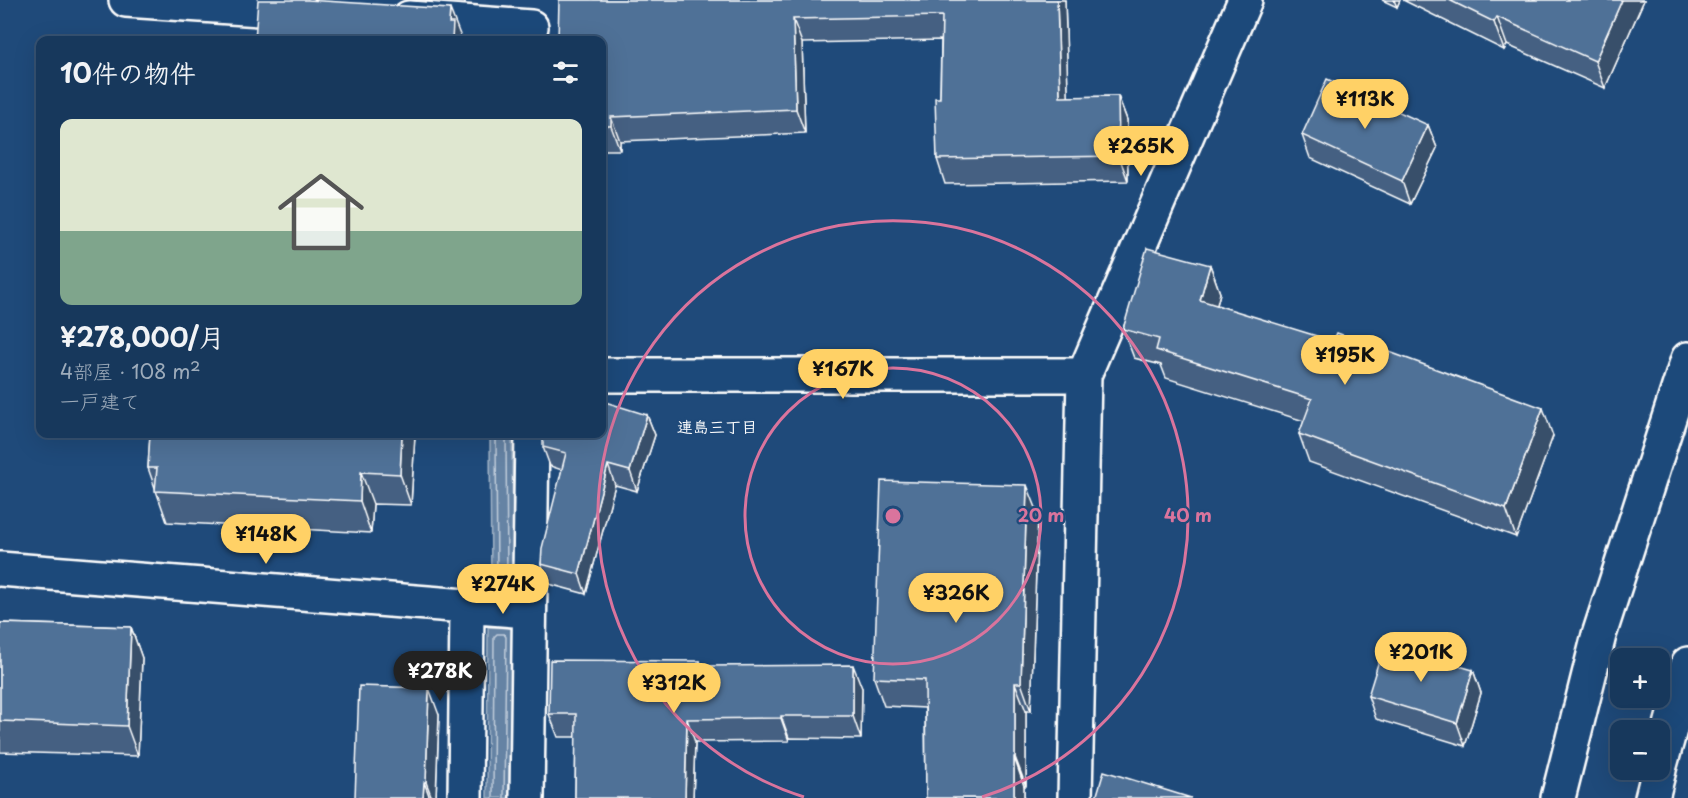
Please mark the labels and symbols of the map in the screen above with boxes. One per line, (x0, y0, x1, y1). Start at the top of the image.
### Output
pin: ¥113K (1323, 79, 1407, 130)
pin: ¥265K (1099, 126, 1183, 177)
pin: ¥195K (1303, 335, 1387, 386)
pin: ¥167K (801, 349, 885, 400)
district label: 連島三丁目 (677, 414, 757, 438)
text: 20 m (1018, 501, 1064, 528)
text: 40 m (1164, 501, 1212, 528)
centre of rings (883, 506, 903, 526)
pin: ¥148K (224, 514, 308, 565)
pin: ¥274K (461, 564, 545, 615)
pin: ¥326K (914, 573, 998, 624)
pin: ¥201K (1379, 632, 1463, 683)
pin: ¥278K (398, 651, 482, 702)
pin: ¥312K (632, 663, 716, 714)

